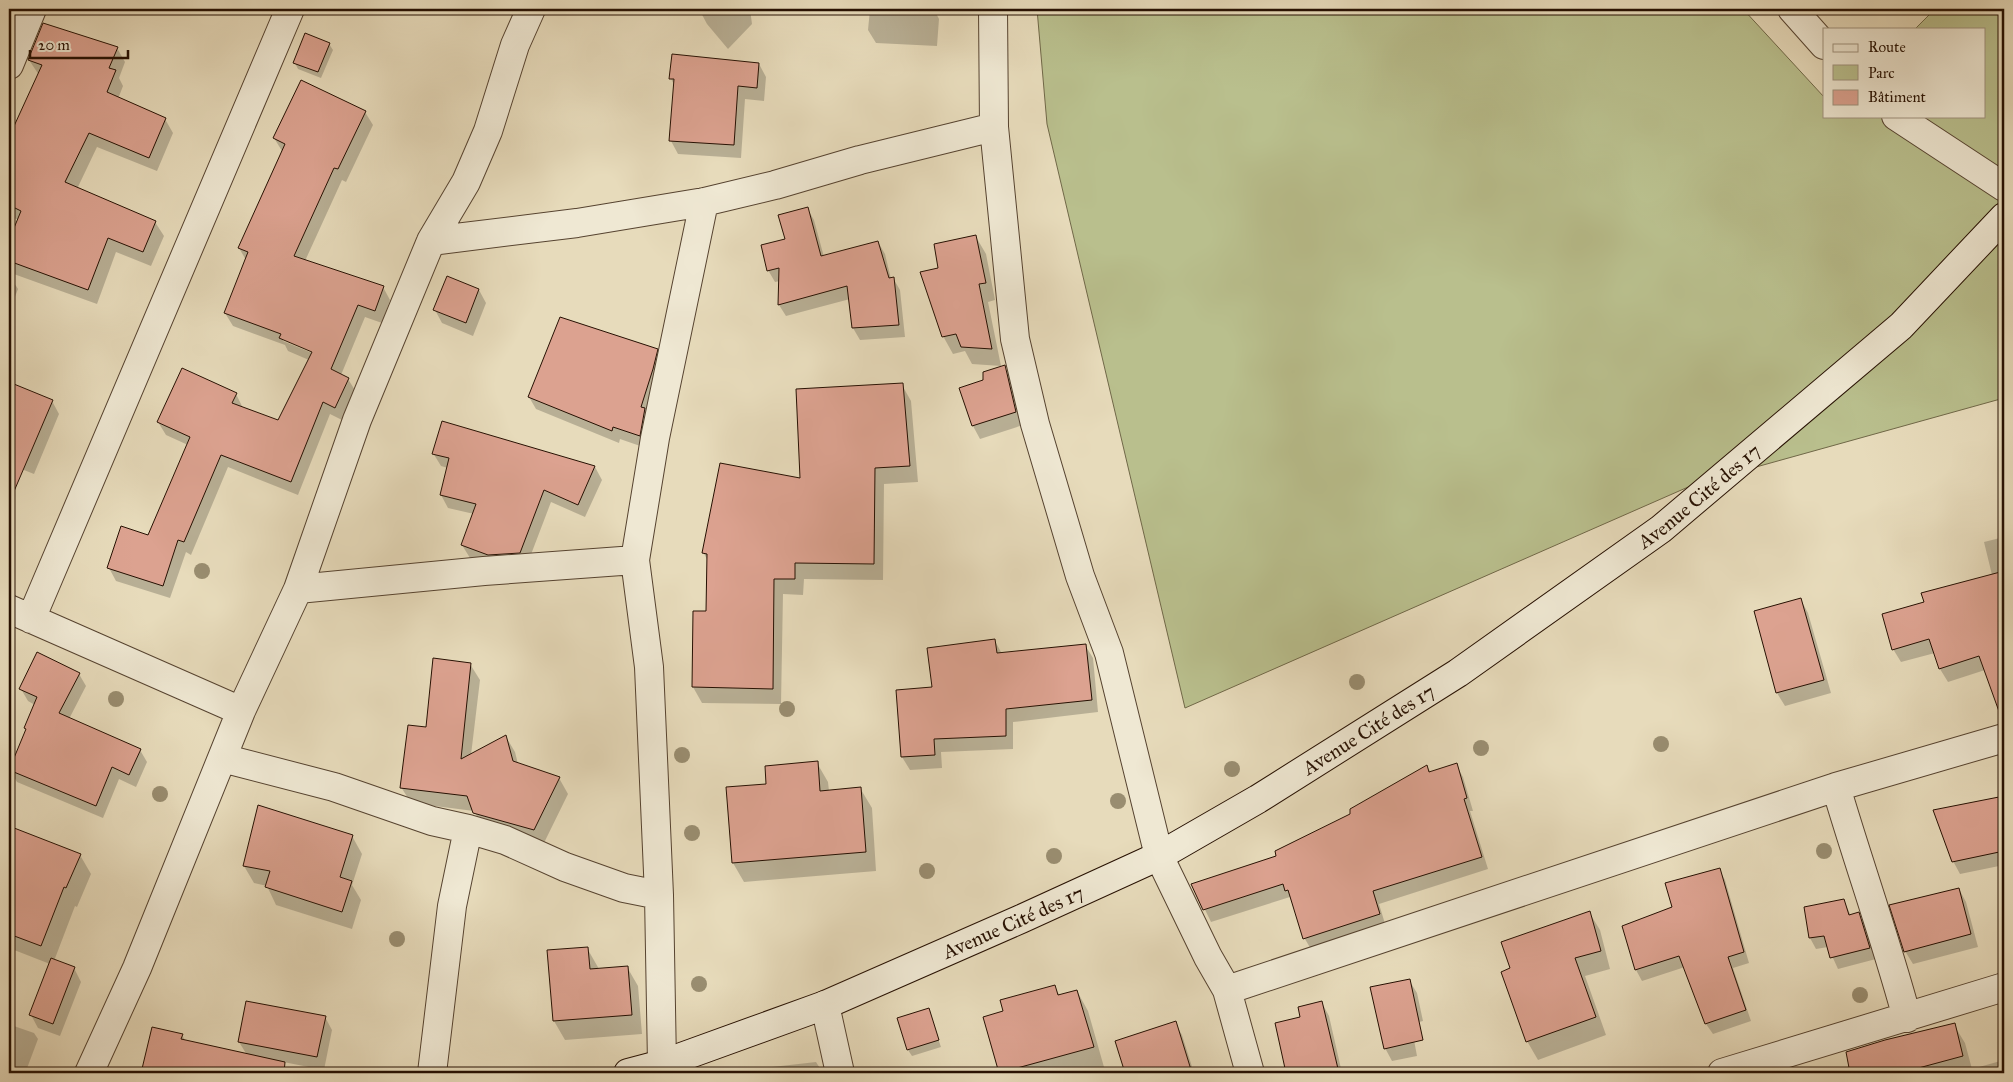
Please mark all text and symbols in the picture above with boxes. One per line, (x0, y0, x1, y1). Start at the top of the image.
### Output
scale bar (30, 28, 128, 60)
legend (1823, 28, 1986, 118)
text: 20 m (38, 36, 70, 54)
text: Route (1868, 38, 1906, 56)
text: Parc (1868, 64, 1895, 82)
text: Bâtiment (1868, 88, 1927, 106)
street label: Avenue Cité des 17 (1632, 438, 1765, 554)
street label: Avenue Cité des 17 (1297, 679, 1439, 781)
street label: Avenue Cité des 17 (938, 880, 1087, 964)

